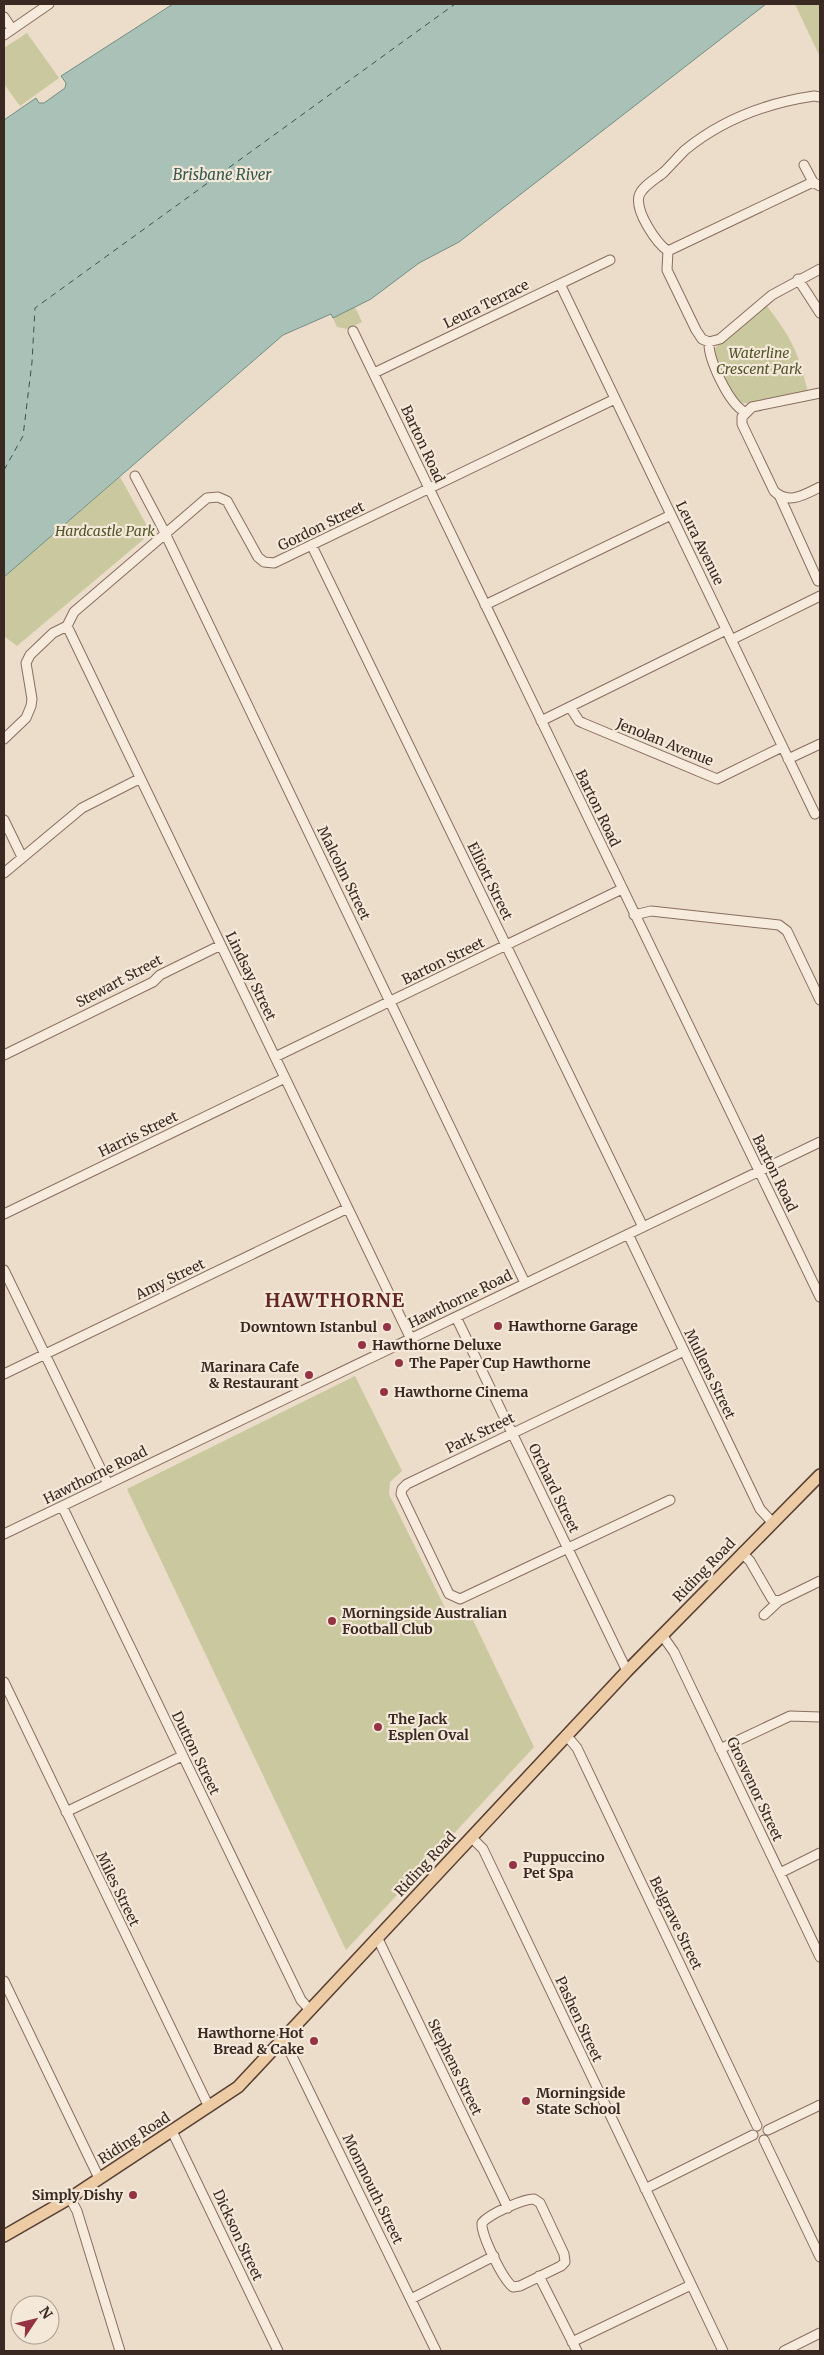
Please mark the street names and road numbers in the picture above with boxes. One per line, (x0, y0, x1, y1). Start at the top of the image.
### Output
street label: Leura Terrace (440, 276, 532, 332)
street label: Barton Road (397, 402, 449, 486)
street label: Gordon Street (275, 497, 368, 555)
street label: Leura Avenue (672, 498, 728, 588)
street label: Jenolan Avenue (613, 714, 716, 770)
street label: Barton Road (572, 767, 625, 850)
street label: Malcolm Street (313, 823, 375, 923)
street label: Elliott Street (463, 839, 517, 923)
street label: Lindsay Street (222, 929, 281, 1024)
street label: Barton Street (399, 933, 488, 989)
street label: Stewart Street (73, 950, 166, 1011)
street label: Harris Street (95, 1107, 181, 1161)
street label: Barton Road (749, 1132, 802, 1215)
street label: Amy Street (131, 1254, 208, 1304)
street label: Hawthorne Road (405, 1266, 515, 1332)
street label: Mullens Street (680, 1326, 740, 1422)
street label: Park Street (443, 1408, 518, 1457)
street label: Orchard Street (525, 1440, 584, 1536)
street label: Hawthorne Road (40, 1442, 150, 1508)
street label: Riding Road (669, 1534, 739, 1606)
street label: Dutton Street (168, 1708, 224, 1798)
street label: Grosvenor Street (723, 1734, 787, 1844)
street label: Riding Road (390, 1827, 460, 1900)
street label: Miles Street (92, 1849, 144, 1930)
street label: Belgrave Street (646, 1873, 707, 1973)
street label: Pashen Street (551, 1973, 607, 2065)
street label: Stephens Street (424, 2016, 486, 2119)
street label: Riding Road (95, 2108, 174, 2168)
street label: Monmouth Street (339, 2131, 408, 2247)
street label: Dickson Street (209, 2187, 267, 2284)

